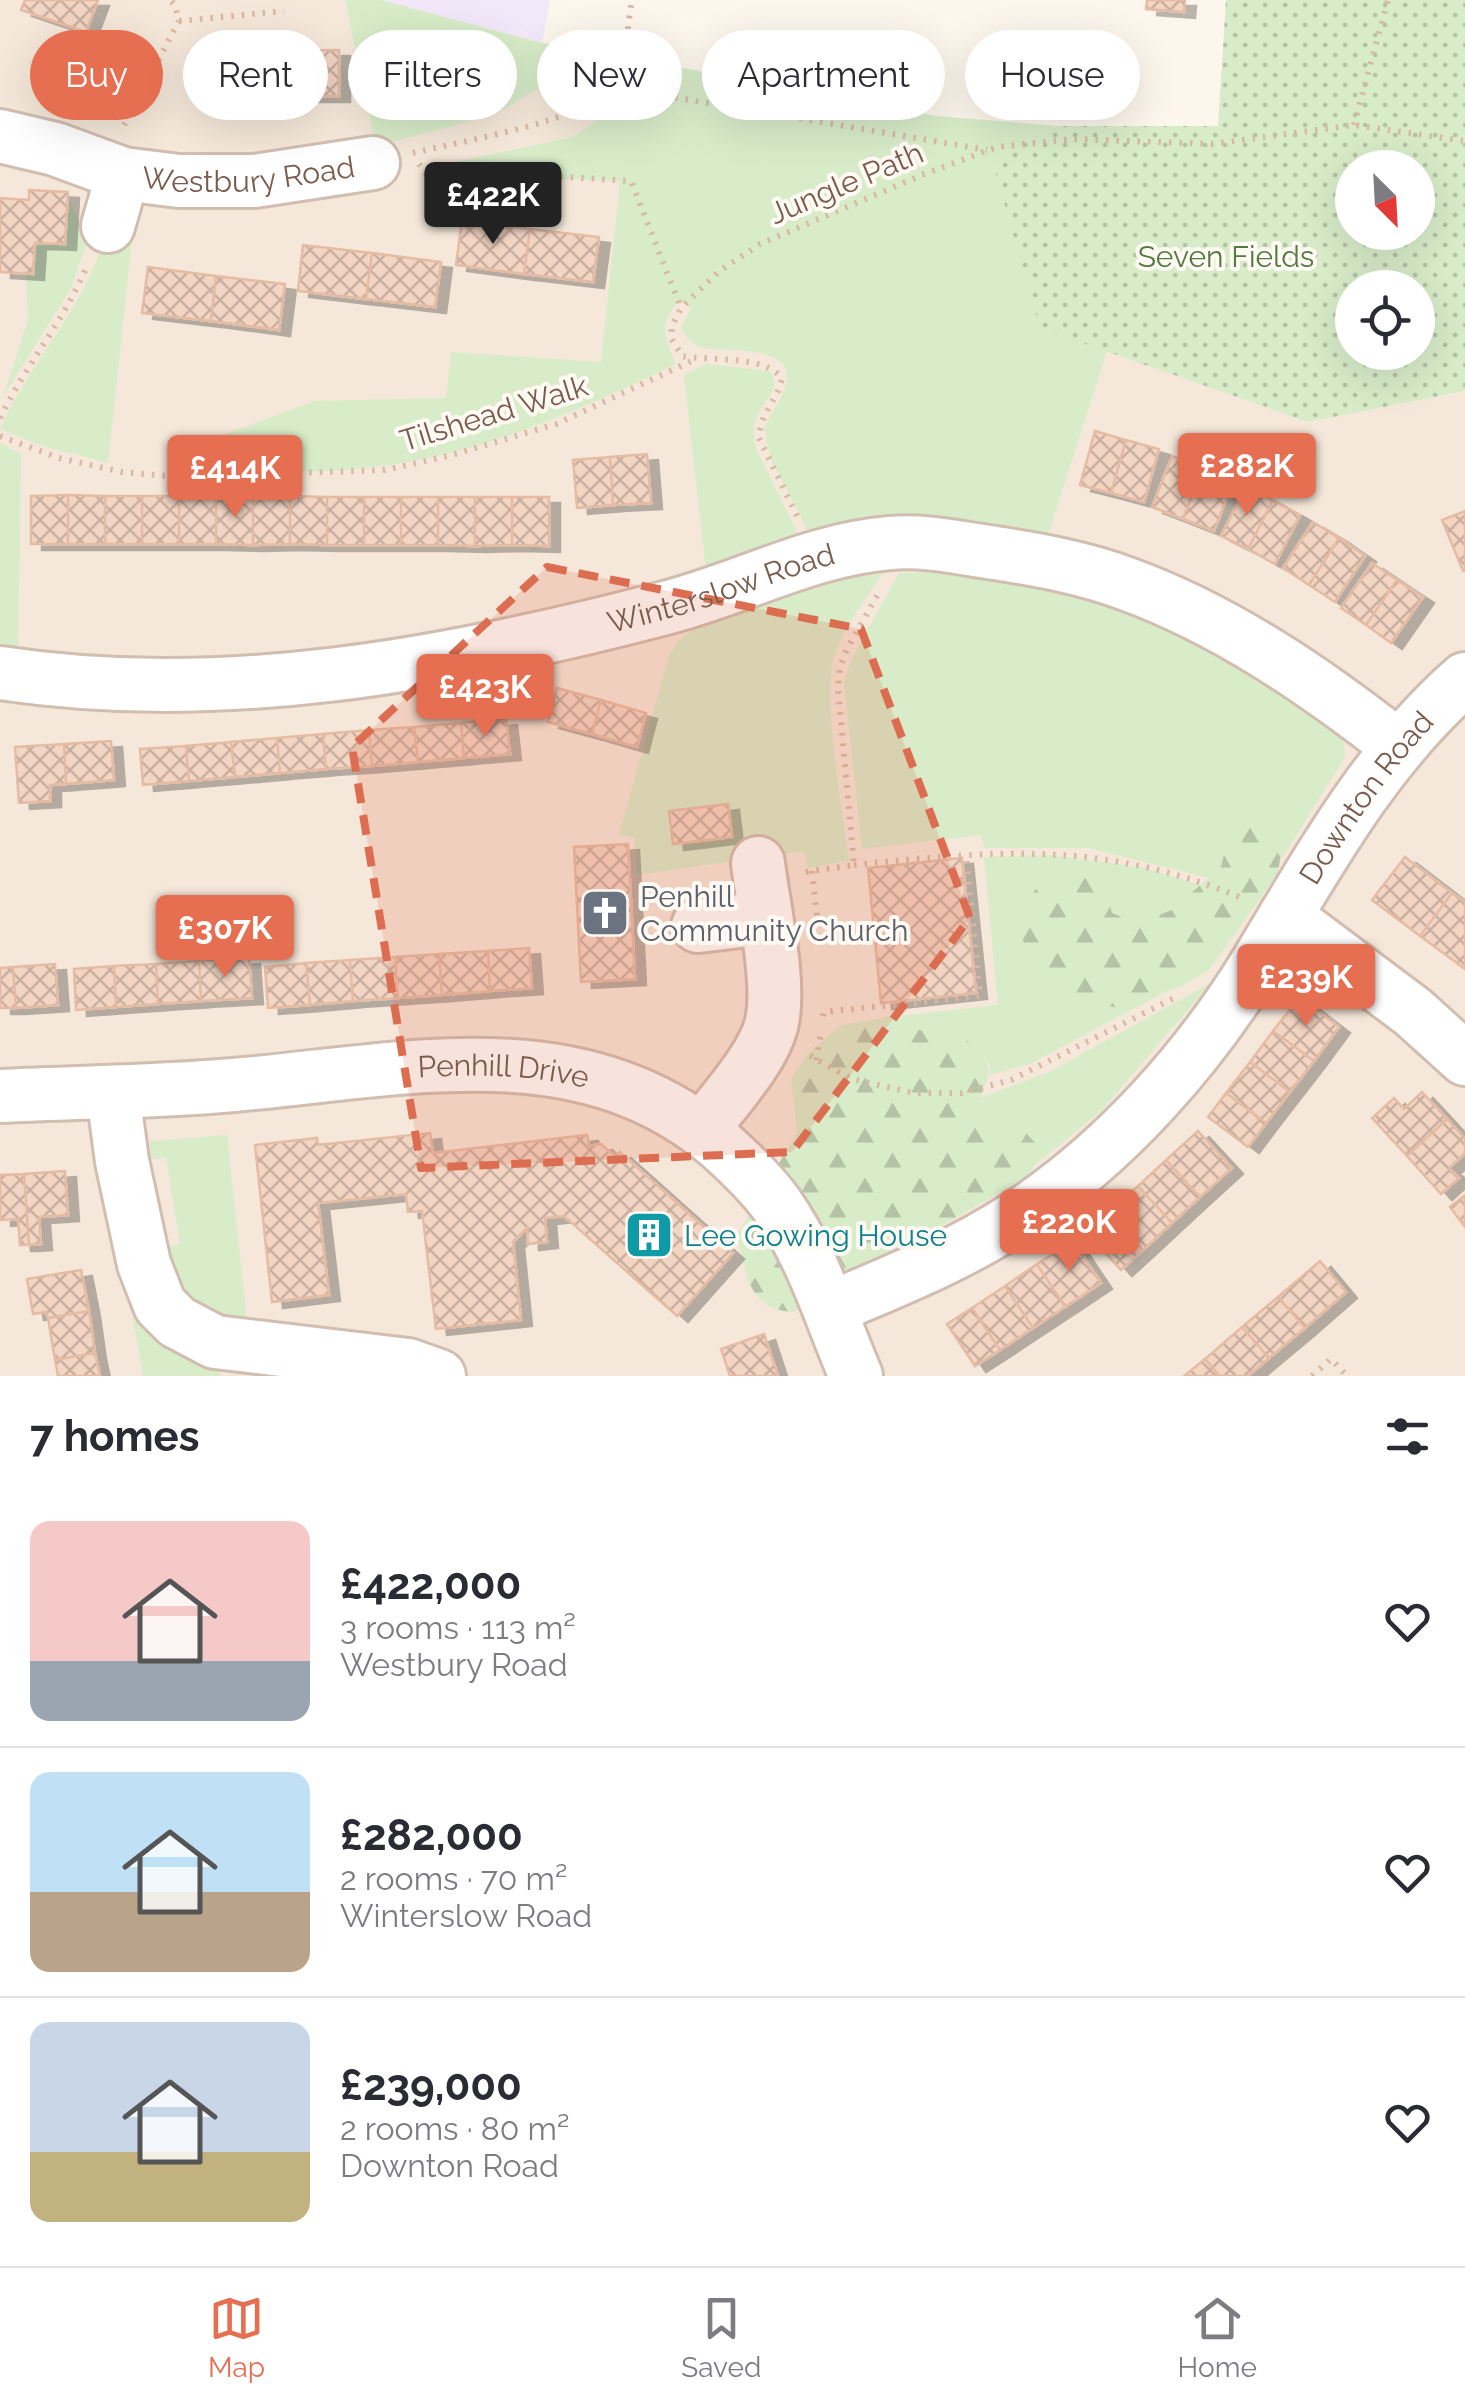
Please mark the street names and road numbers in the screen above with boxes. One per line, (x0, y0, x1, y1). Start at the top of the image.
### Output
street label: Jungle Path (764, 135, 928, 231)
street label: Westbury Road (140, 149, 357, 199)
street label: Tilshead Walk (396, 368, 592, 458)
street label: Winterslow Road (604, 536, 838, 640)
street label: Downton Road (1292, 704, 1440, 890)
street label: Penhill Drive (417, 1047, 593, 1095)

